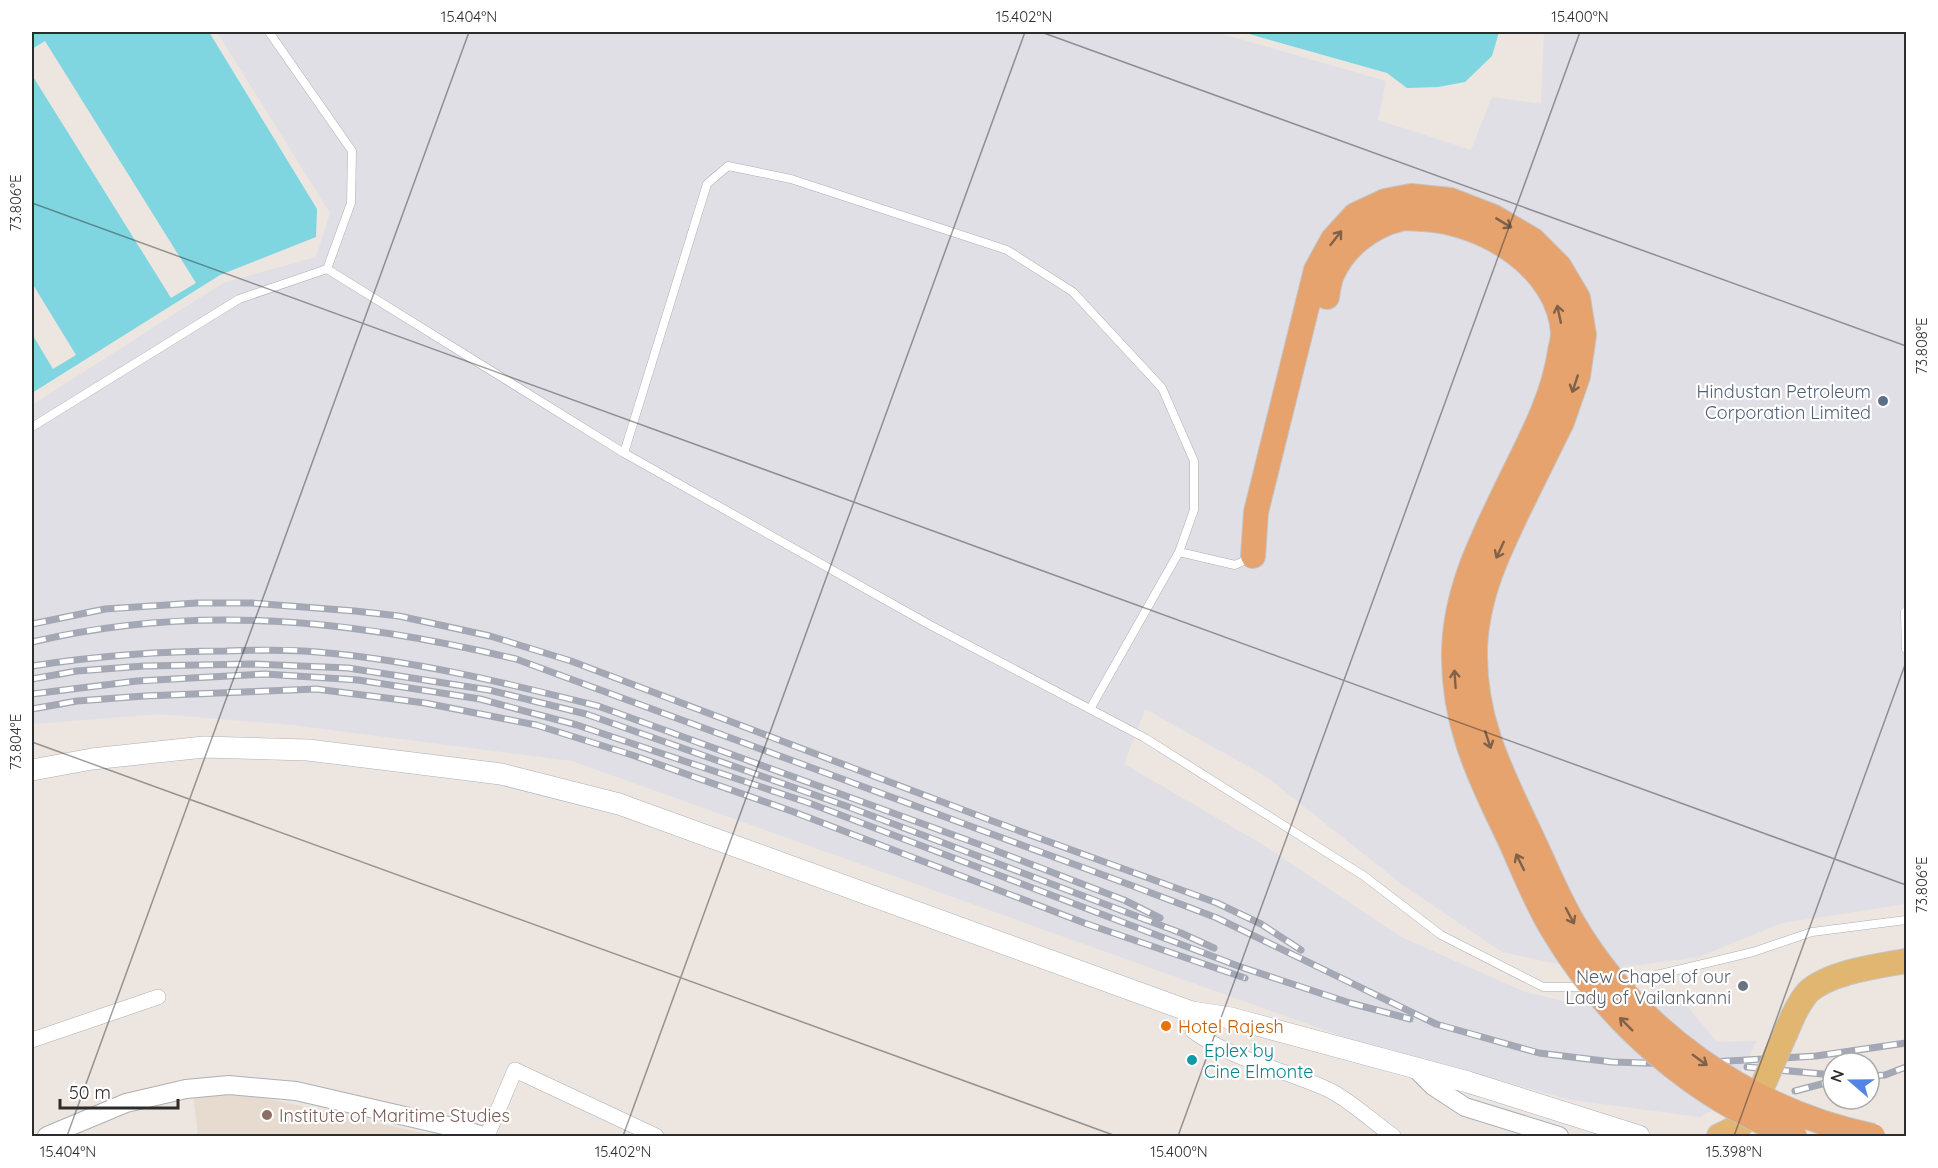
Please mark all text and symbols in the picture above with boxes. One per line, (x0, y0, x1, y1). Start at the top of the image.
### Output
text: 15.404°N (441, 7, 497, 26)
text: 15.402°N (996, 7, 1052, 26)
text: 15.400°N (1551, 7, 1609, 26)
text: 73.806°E (6, 175, 25, 231)
one-way arrow (1495, 217, 1512, 229)
one-way arrow (1329, 230, 1342, 246)
one-way arrow (1553, 304, 1564, 324)
text: 73.808°E (1912, 318, 1931, 374)
one-way arrow (1569, 374, 1580, 393)
place label: Hindustan Petroleum Corporation Limited (1697, 380, 1871, 424)
marker: Hindustan Petroleum Corporation Limited (1876, 394, 1890, 408)
one-way arrow (1493, 540, 1505, 558)
one-way arrow (1449, 670, 1460, 690)
text: 73.804°E (6, 714, 25, 770)
one-way arrow (1483, 730, 1494, 749)
one-way arrow (1513, 853, 1525, 871)
text: 73.806°E (1912, 857, 1931, 913)
one-way arrow (1565, 907, 1576, 925)
place label: New Chapel of our Lady of Vailankanni (1565, 965, 1731, 1009)
marker: New Chapel of our Lady of Vailankanni (1736, 979, 1750, 993)
place label: Hotel Rajesh (1178, 1015, 1284, 1038)
one-way arrow (1618, 1016, 1633, 1031)
marker: Hotel Rajesh (1159, 1019, 1173, 1033)
place label: Eplex by Cine Elmonte (1204, 1039, 1313, 1083)
north arrow (1821, 1051, 1881, 1111)
marker: Eplex by Cine Elmonte (1185, 1053, 1199, 1067)
one-way arrow (1692, 1054, 1708, 1066)
text: N (1825, 1067, 1848, 1085)
scale bar (60, 1072, 178, 1110)
text: 50 m (69, 1081, 111, 1104)
place label: Institute of Maritime Studies (279, 1104, 510, 1127)
marker: Institute of Maritime Studies (260, 1108, 274, 1122)
text: 15.404°N (40, 1142, 96, 1161)
text: 15.402°N (595, 1142, 651, 1161)
text: 15.400°N (1150, 1142, 1208, 1161)
text: 15.398°N (1706, 1142, 1762, 1161)

